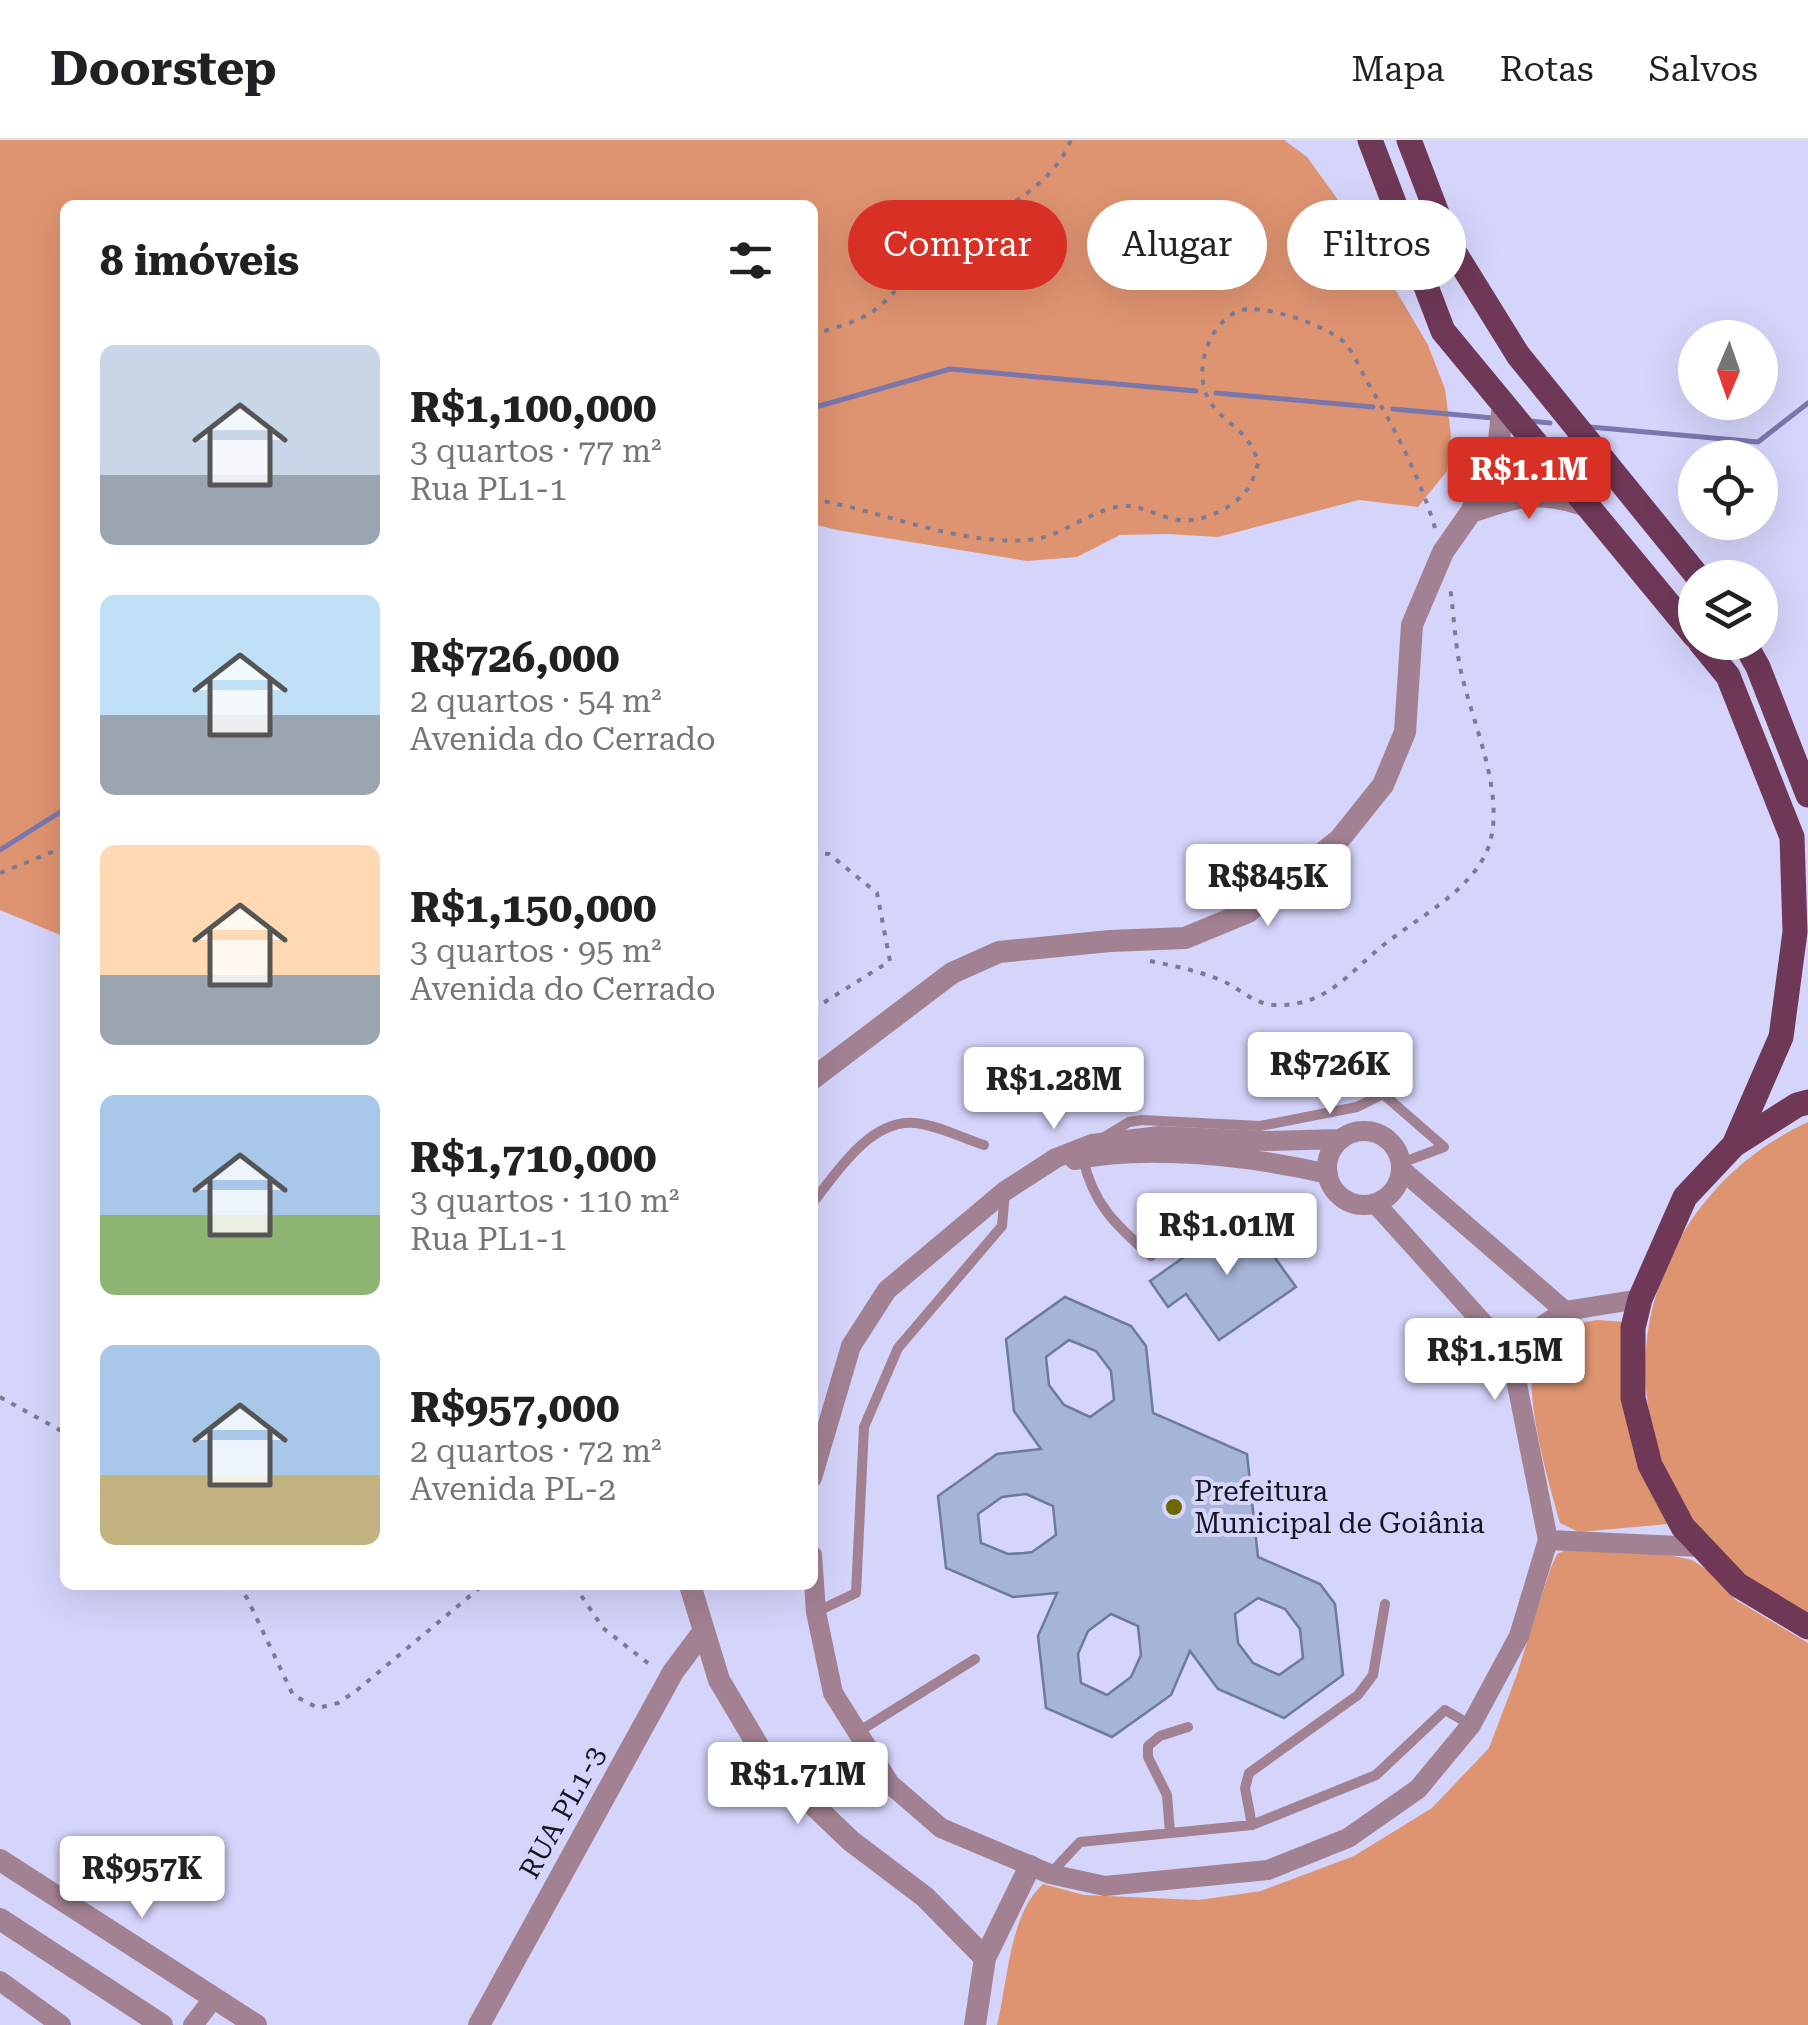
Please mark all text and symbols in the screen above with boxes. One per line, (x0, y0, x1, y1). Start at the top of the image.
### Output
text: Doorstep (50, 41, 277, 97)
text: Mapa (1351, 49, 1445, 90)
text: Rotas (1500, 49, 1594, 90)
text: Salvos (1649, 49, 1758, 90)
chip: Comprar (848, 200, 1067, 290)
chip: Alugar (1087, 200, 1267, 290)
chip: Filtros (1287, 200, 1466, 290)
icon: filters (723, 233, 778, 288)
text: 8 imóveis (100, 236, 299, 285)
north arrow (1678, 320, 1778, 420)
map controls (1678, 320, 1778, 660)
text: R$1,100,000 (410, 383, 657, 432)
icon: home (180, 385, 300, 505)
text: 3 quartos · 77 m² (410, 432, 662, 470)
pin: R$1.1M (1448, 437, 1610, 522)
button: locate (1678, 440, 1778, 540)
text: R$1.1M (1470, 450, 1588, 488)
text: Rua PL1-1 (410, 470, 567, 508)
button: layers (1678, 560, 1778, 660)
text: R$726,000 (410, 633, 619, 682)
icon: home (180, 635, 300, 755)
text: 2 quartos · 54 m² (410, 682, 662, 720)
text: Avenida do Cerrado (410, 720, 716, 758)
pin: R$845K (1187, 844, 1349, 929)
text: R$845K (1208, 857, 1328, 895)
text: R$1,150,000 (410, 883, 657, 932)
icon: home (180, 885, 300, 1005)
text: 3 quartos · 95 m² (410, 932, 662, 970)
text: Avenida do Cerrado (410, 970, 716, 1008)
pin: R$726K (1249, 1032, 1411, 1117)
text: R$726K (1270, 1045, 1390, 1083)
pin: R$1.28M (962, 1047, 1146, 1132)
text: R$1.28M (986, 1060, 1122, 1098)
text: R$1,710,000 (410, 1133, 657, 1182)
icon: home (180, 1135, 300, 1255)
text: 3 quartos · 110 m² (410, 1182, 679, 1220)
pin: R$1.01M (1135, 1193, 1319, 1278)
text: R$1.01M (1159, 1206, 1295, 1244)
text: Rua PL1-1 (410, 1220, 567, 1258)
pin: R$1.15M (1403, 1318, 1587, 1403)
text: R$1.15M (1427, 1331, 1563, 1369)
text: R$957,000 (410, 1383, 619, 1432)
icon: home (180, 1385, 300, 1505)
text: 2 quartos · 72 m² (410, 1432, 662, 1470)
text: Avenida PL-2 (410, 1470, 616, 1508)
place label: Prefeitura Municipal de Goiânia (1194, 1475, 1485, 1540)
marker: Prefeitura Municipal de Goiânia (1163, 1496, 1185, 1518)
street label: RUA PL1-3 (513, 1740, 612, 1884)
pin: R$1.71M (706, 1742, 890, 1827)
text: R$1.71M (730, 1755, 866, 1793)
pin: R$957K (61, 1836, 223, 1921)
text: R$957K (82, 1849, 202, 1887)

